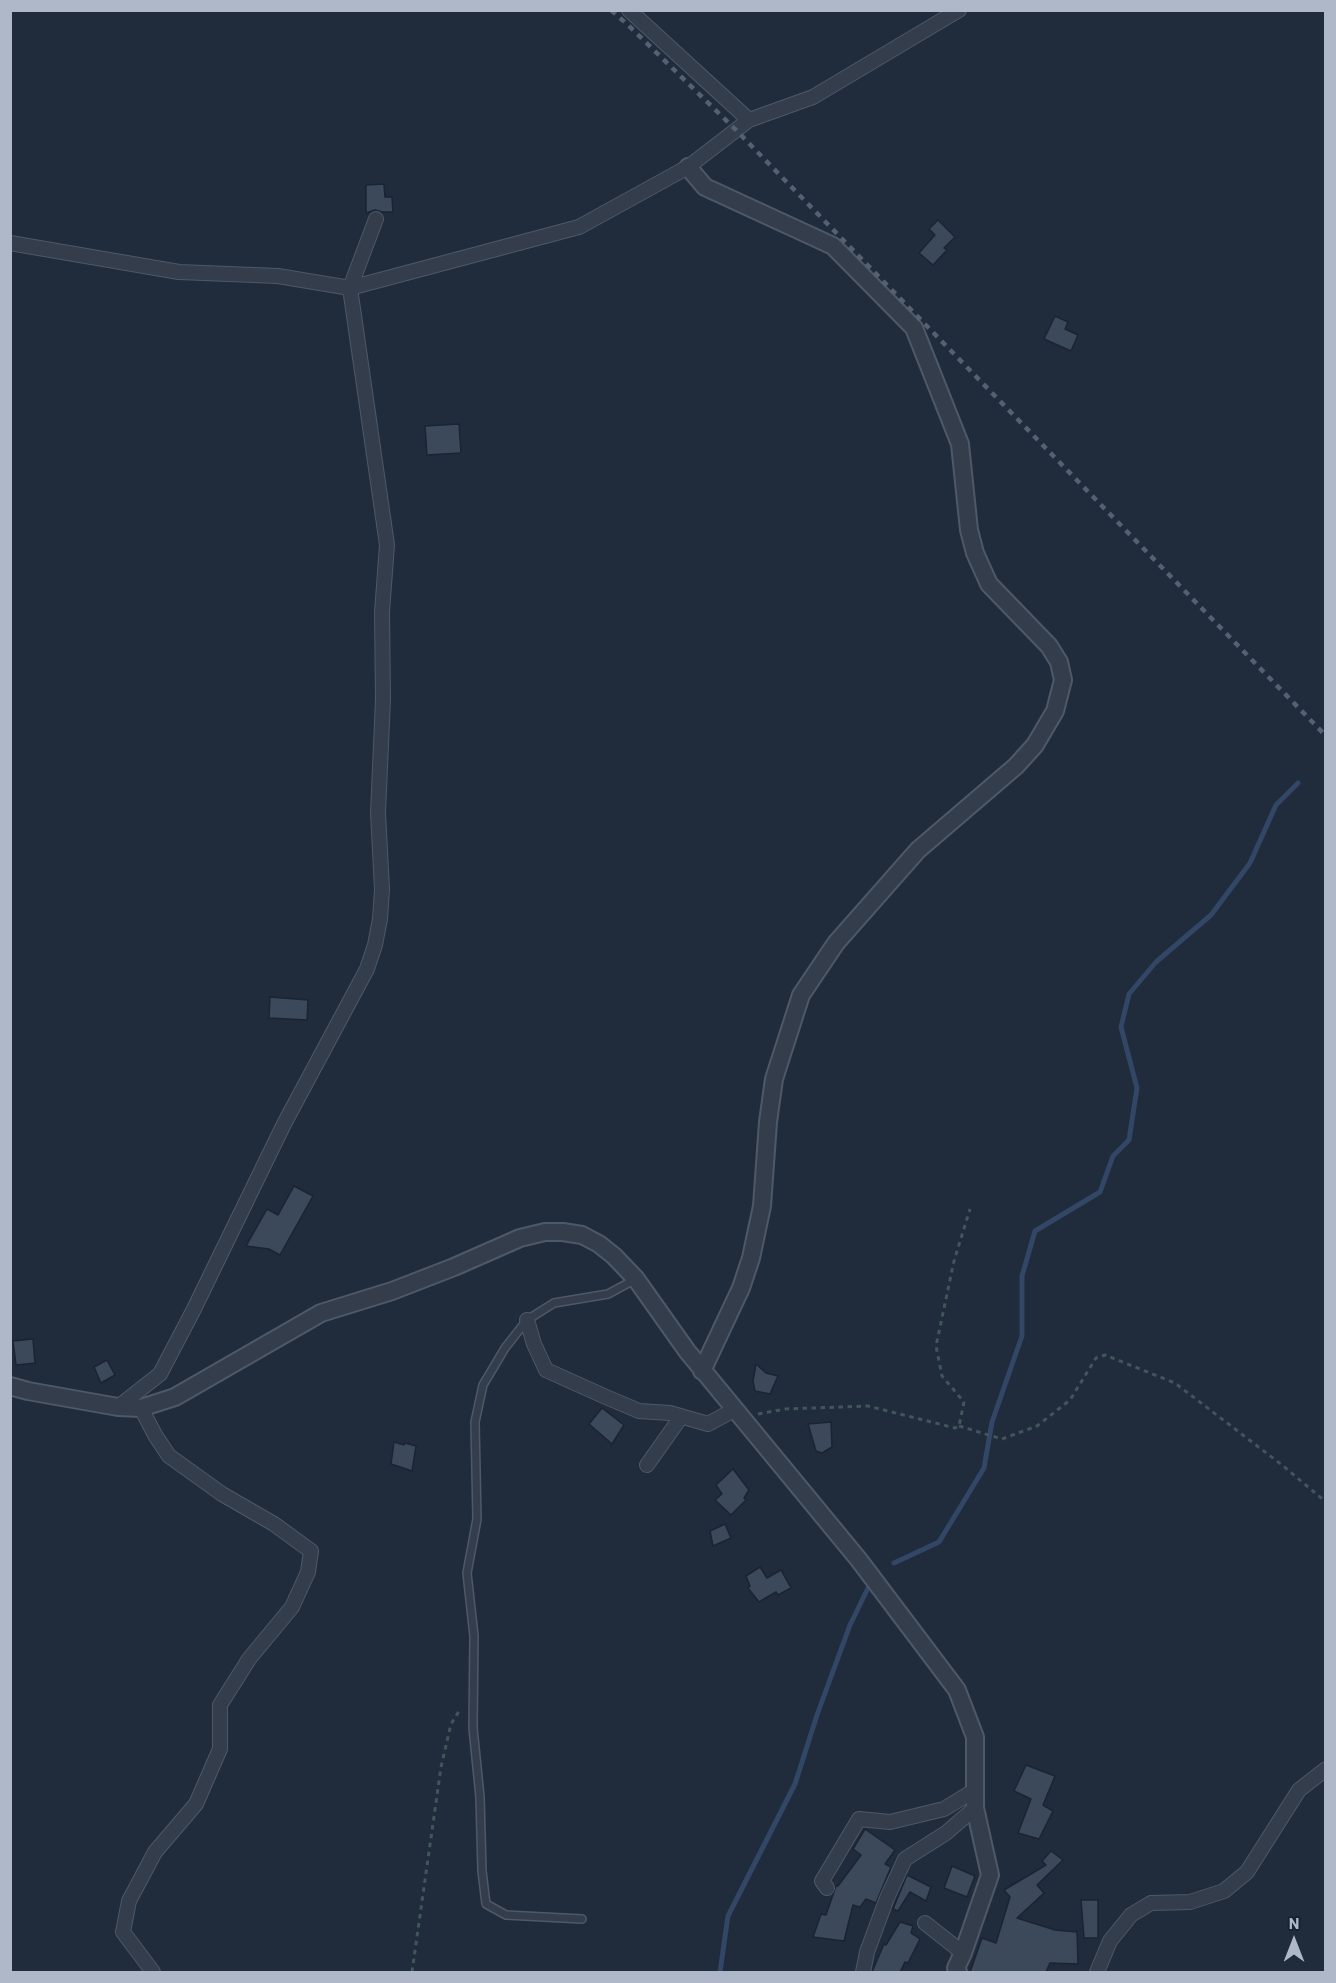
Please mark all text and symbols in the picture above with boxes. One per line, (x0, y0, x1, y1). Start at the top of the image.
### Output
north arrow (1264, 1911, 1324, 1971)
text: N (1289, 1913, 1299, 1932)

